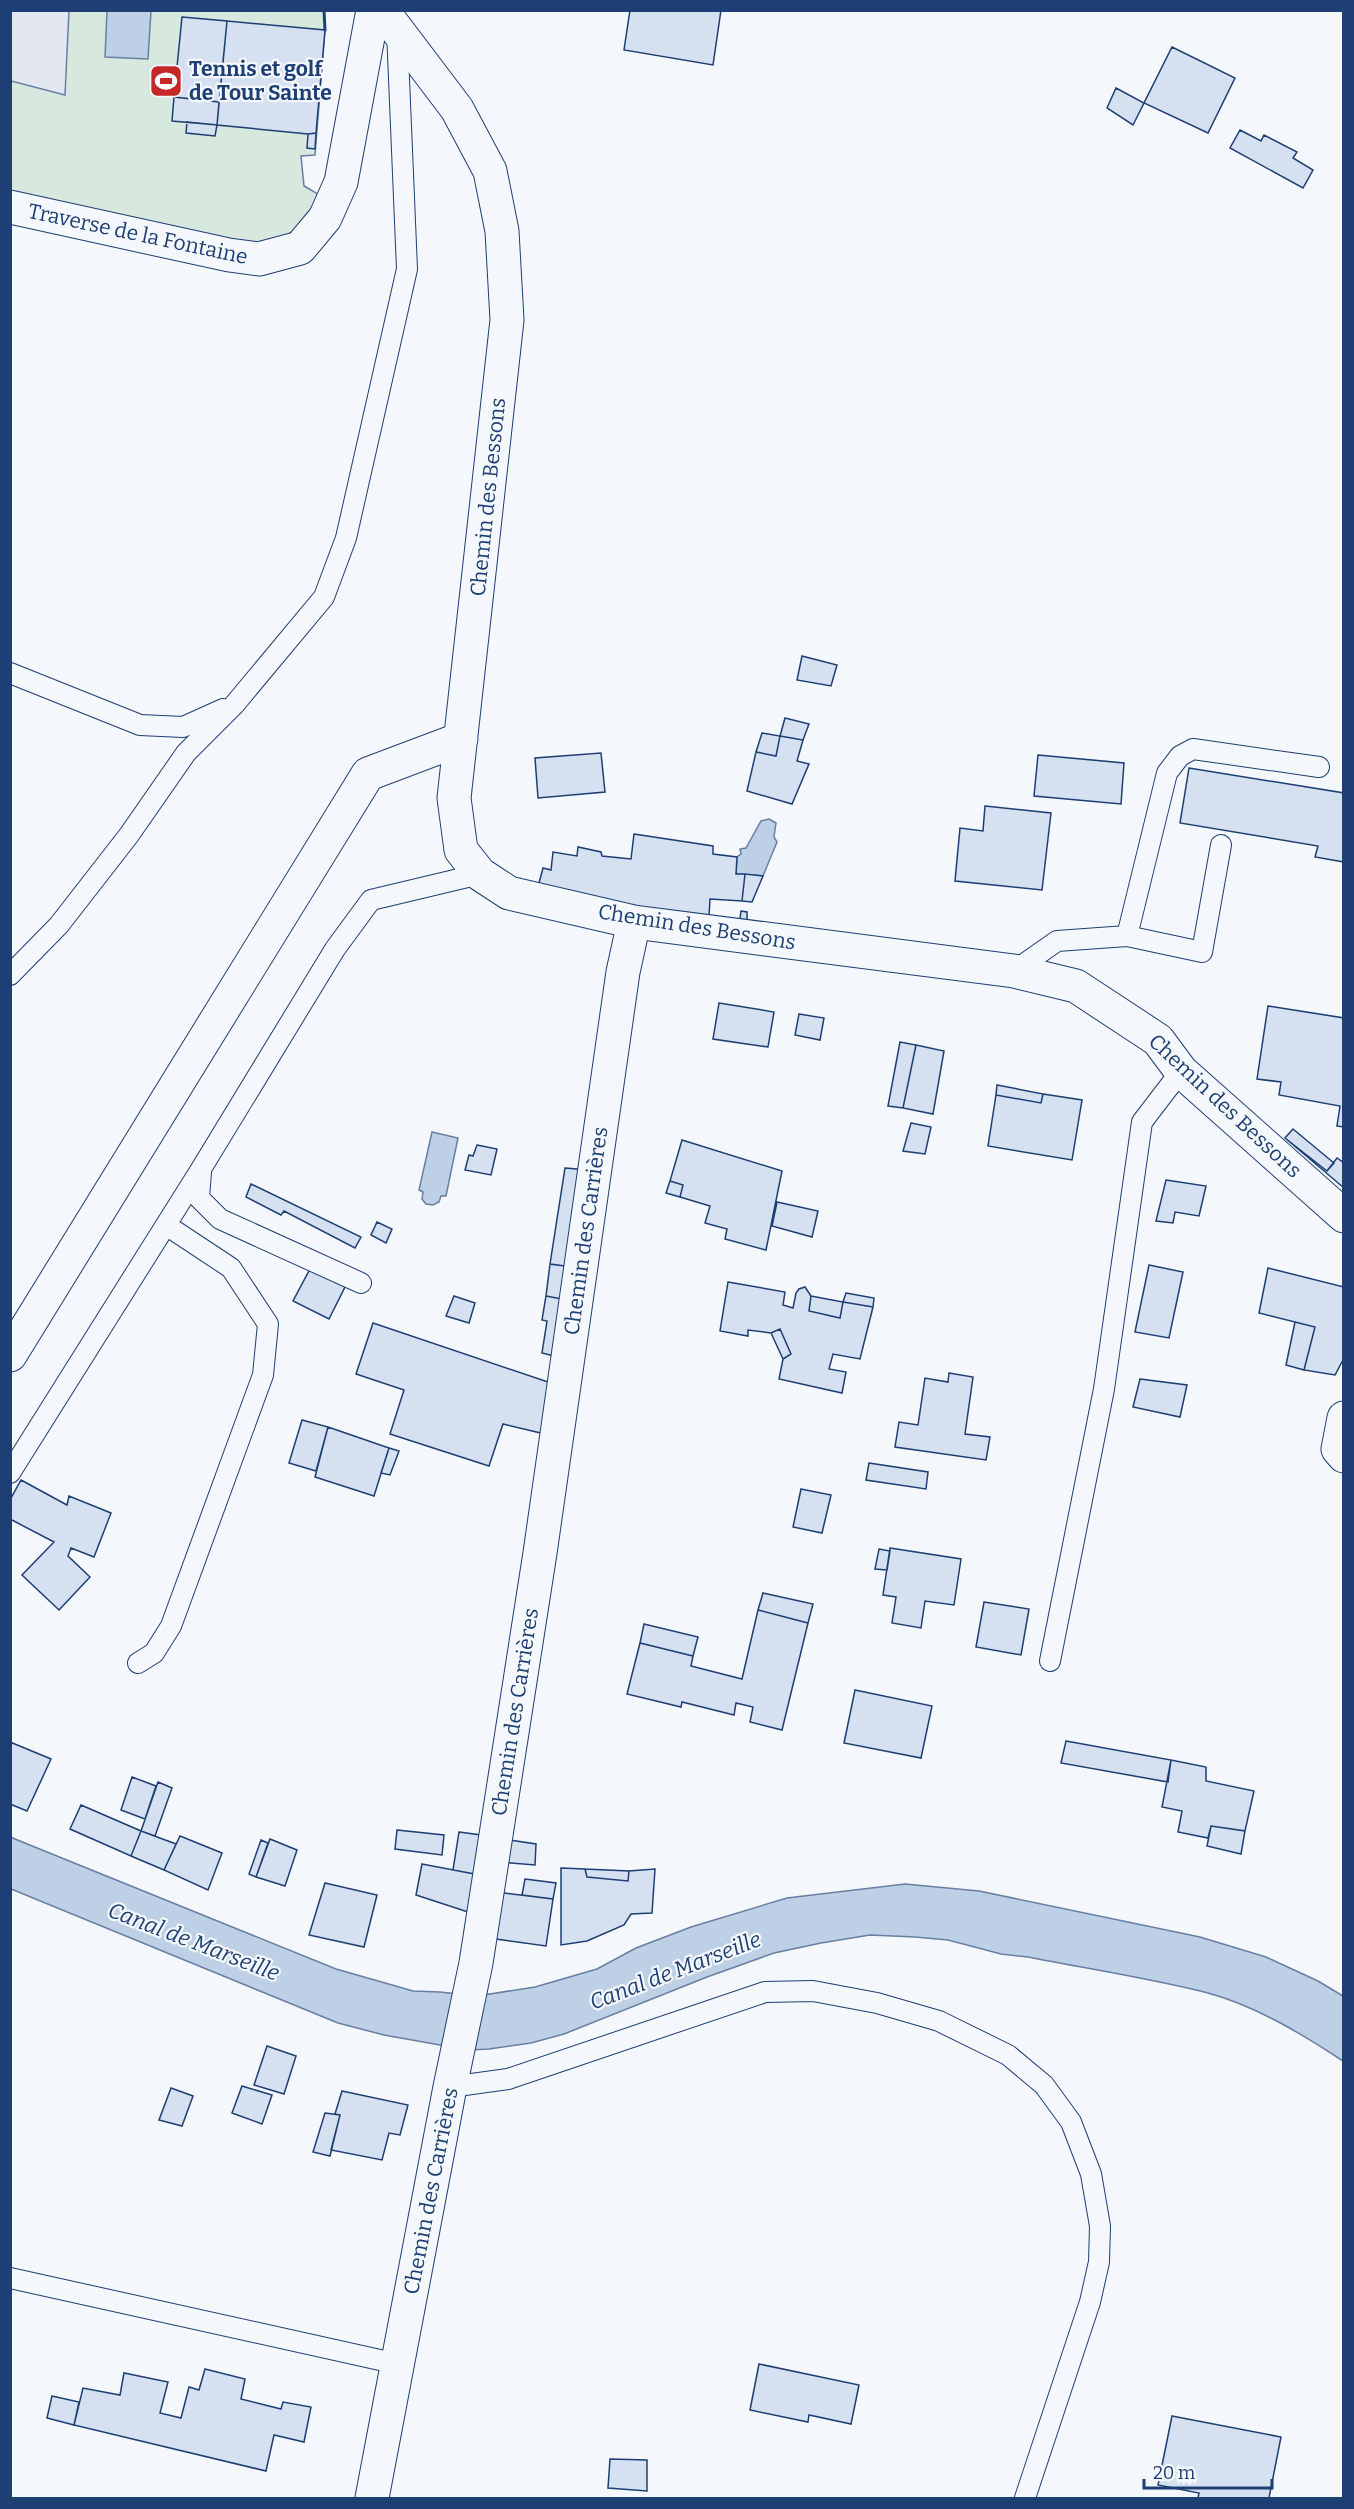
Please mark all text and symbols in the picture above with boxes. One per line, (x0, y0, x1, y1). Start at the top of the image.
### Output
place label: Tennis et golf de Tour Sainte (189, 56, 332, 106)
sports icon: Tennis et golf de Tour Sainte (148, 63, 184, 99)
street label: Traverse de la Fontaine (26, 198, 250, 270)
street label: Chemin des Bessons (465, 396, 511, 598)
street label: Chemin des Bessons (596, 899, 798, 955)
street label: Chemin des Bessons (1143, 1028, 1307, 1184)
street label: Chemin des Carrières (559, 1125, 613, 1337)
street label: Chemin des Carrières (486, 1606, 544, 1818)
water label: Canal de Marseille (104, 1896, 283, 1987)
water label: Canal de Marseille (586, 1925, 765, 2016)
street label: Chemin des Carrières (398, 2085, 464, 2297)
scale bar (1144, 2452, 1272, 2490)
text: 20 m (1153, 2462, 1195, 2484)

